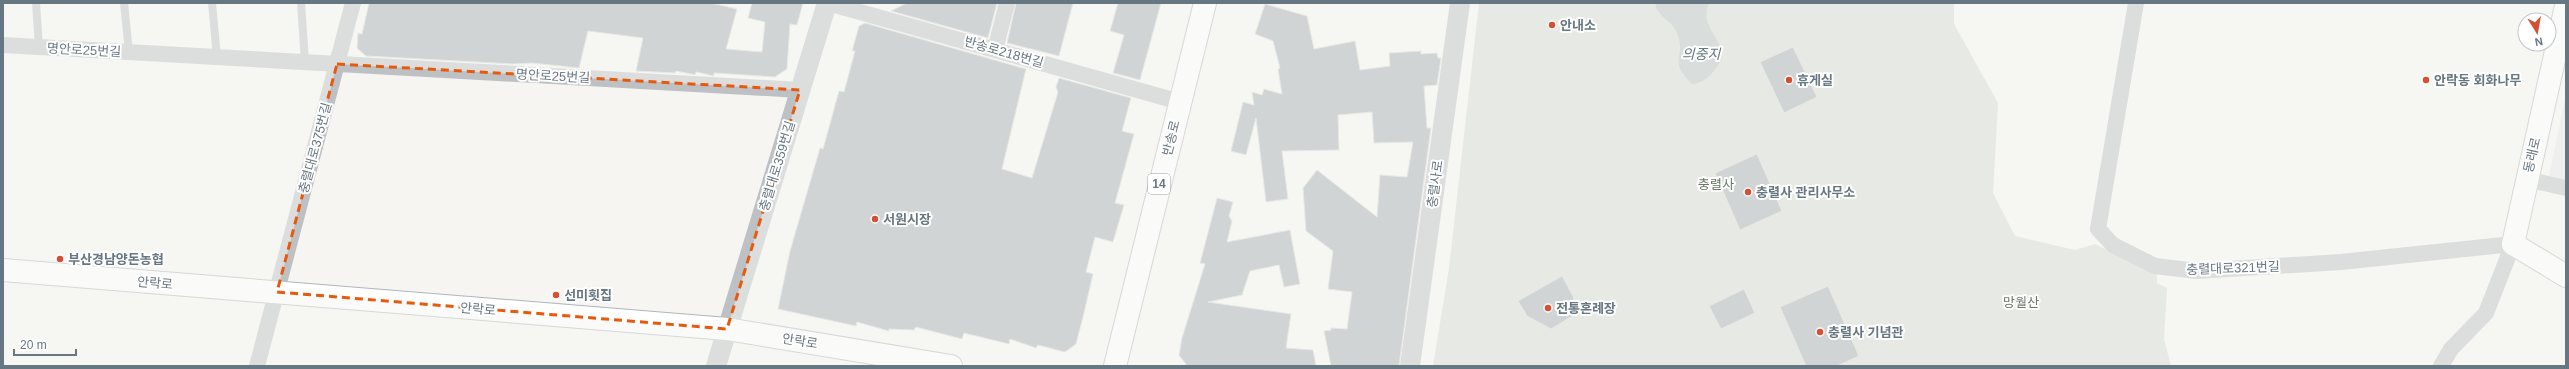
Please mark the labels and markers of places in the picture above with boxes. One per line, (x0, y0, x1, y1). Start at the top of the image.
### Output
place label: 안내소 (1560, 18, 1596, 33)
marker: 안내소 (1547, 20, 1557, 30)
place label: 휴게실 (1797, 73, 1833, 88)
place label: 안락동 회화나무 (2434, 73, 2521, 88)
marker: 휴게실 (1784, 75, 1794, 85)
marker: 안락동 회화나무 (2421, 75, 2431, 85)
place label: 충렬사 관리사무소 (1756, 185, 1855, 200)
marker: 충렬사 관리사무소 (1743, 187, 1753, 197)
place label: 서원시장 (883, 212, 931, 227)
marker: 서원시장 (870, 214, 880, 224)
place label: 부산경남양돈농협 (68, 252, 164, 267)
marker: 부산경남양돈농협 (55, 254, 65, 264)
place label: 선미횟집 (564, 288, 612, 303)
marker: 선미횟집 (551, 290, 561, 300)
place label: 전통혼례장 (1556, 301, 1616, 316)
marker: 전통혼례장 (1543, 303, 1553, 313)
place label: 충렬사 기념관 (1828, 325, 1903, 340)
marker: 충렬사 기념관 (1815, 327, 1825, 337)

